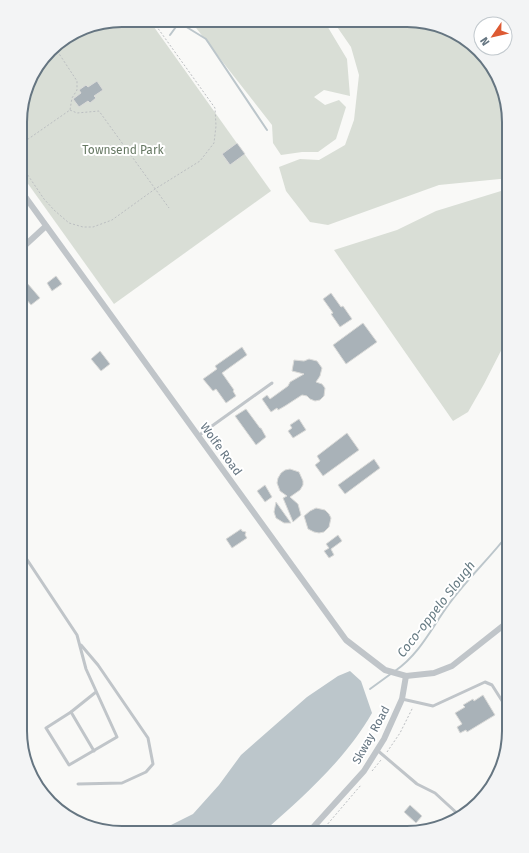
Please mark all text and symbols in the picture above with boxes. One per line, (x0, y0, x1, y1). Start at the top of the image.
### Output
north arrow (473, 16, 513, 56)
text: N (478, 35, 493, 48)
park label: Townsend Park (82, 143, 165, 157)
street label: Wolfe Road (197, 420, 245, 478)
water label: Coco-oppelo Slough (394, 558, 478, 660)
street label: Skway Road (349, 704, 393, 766)

